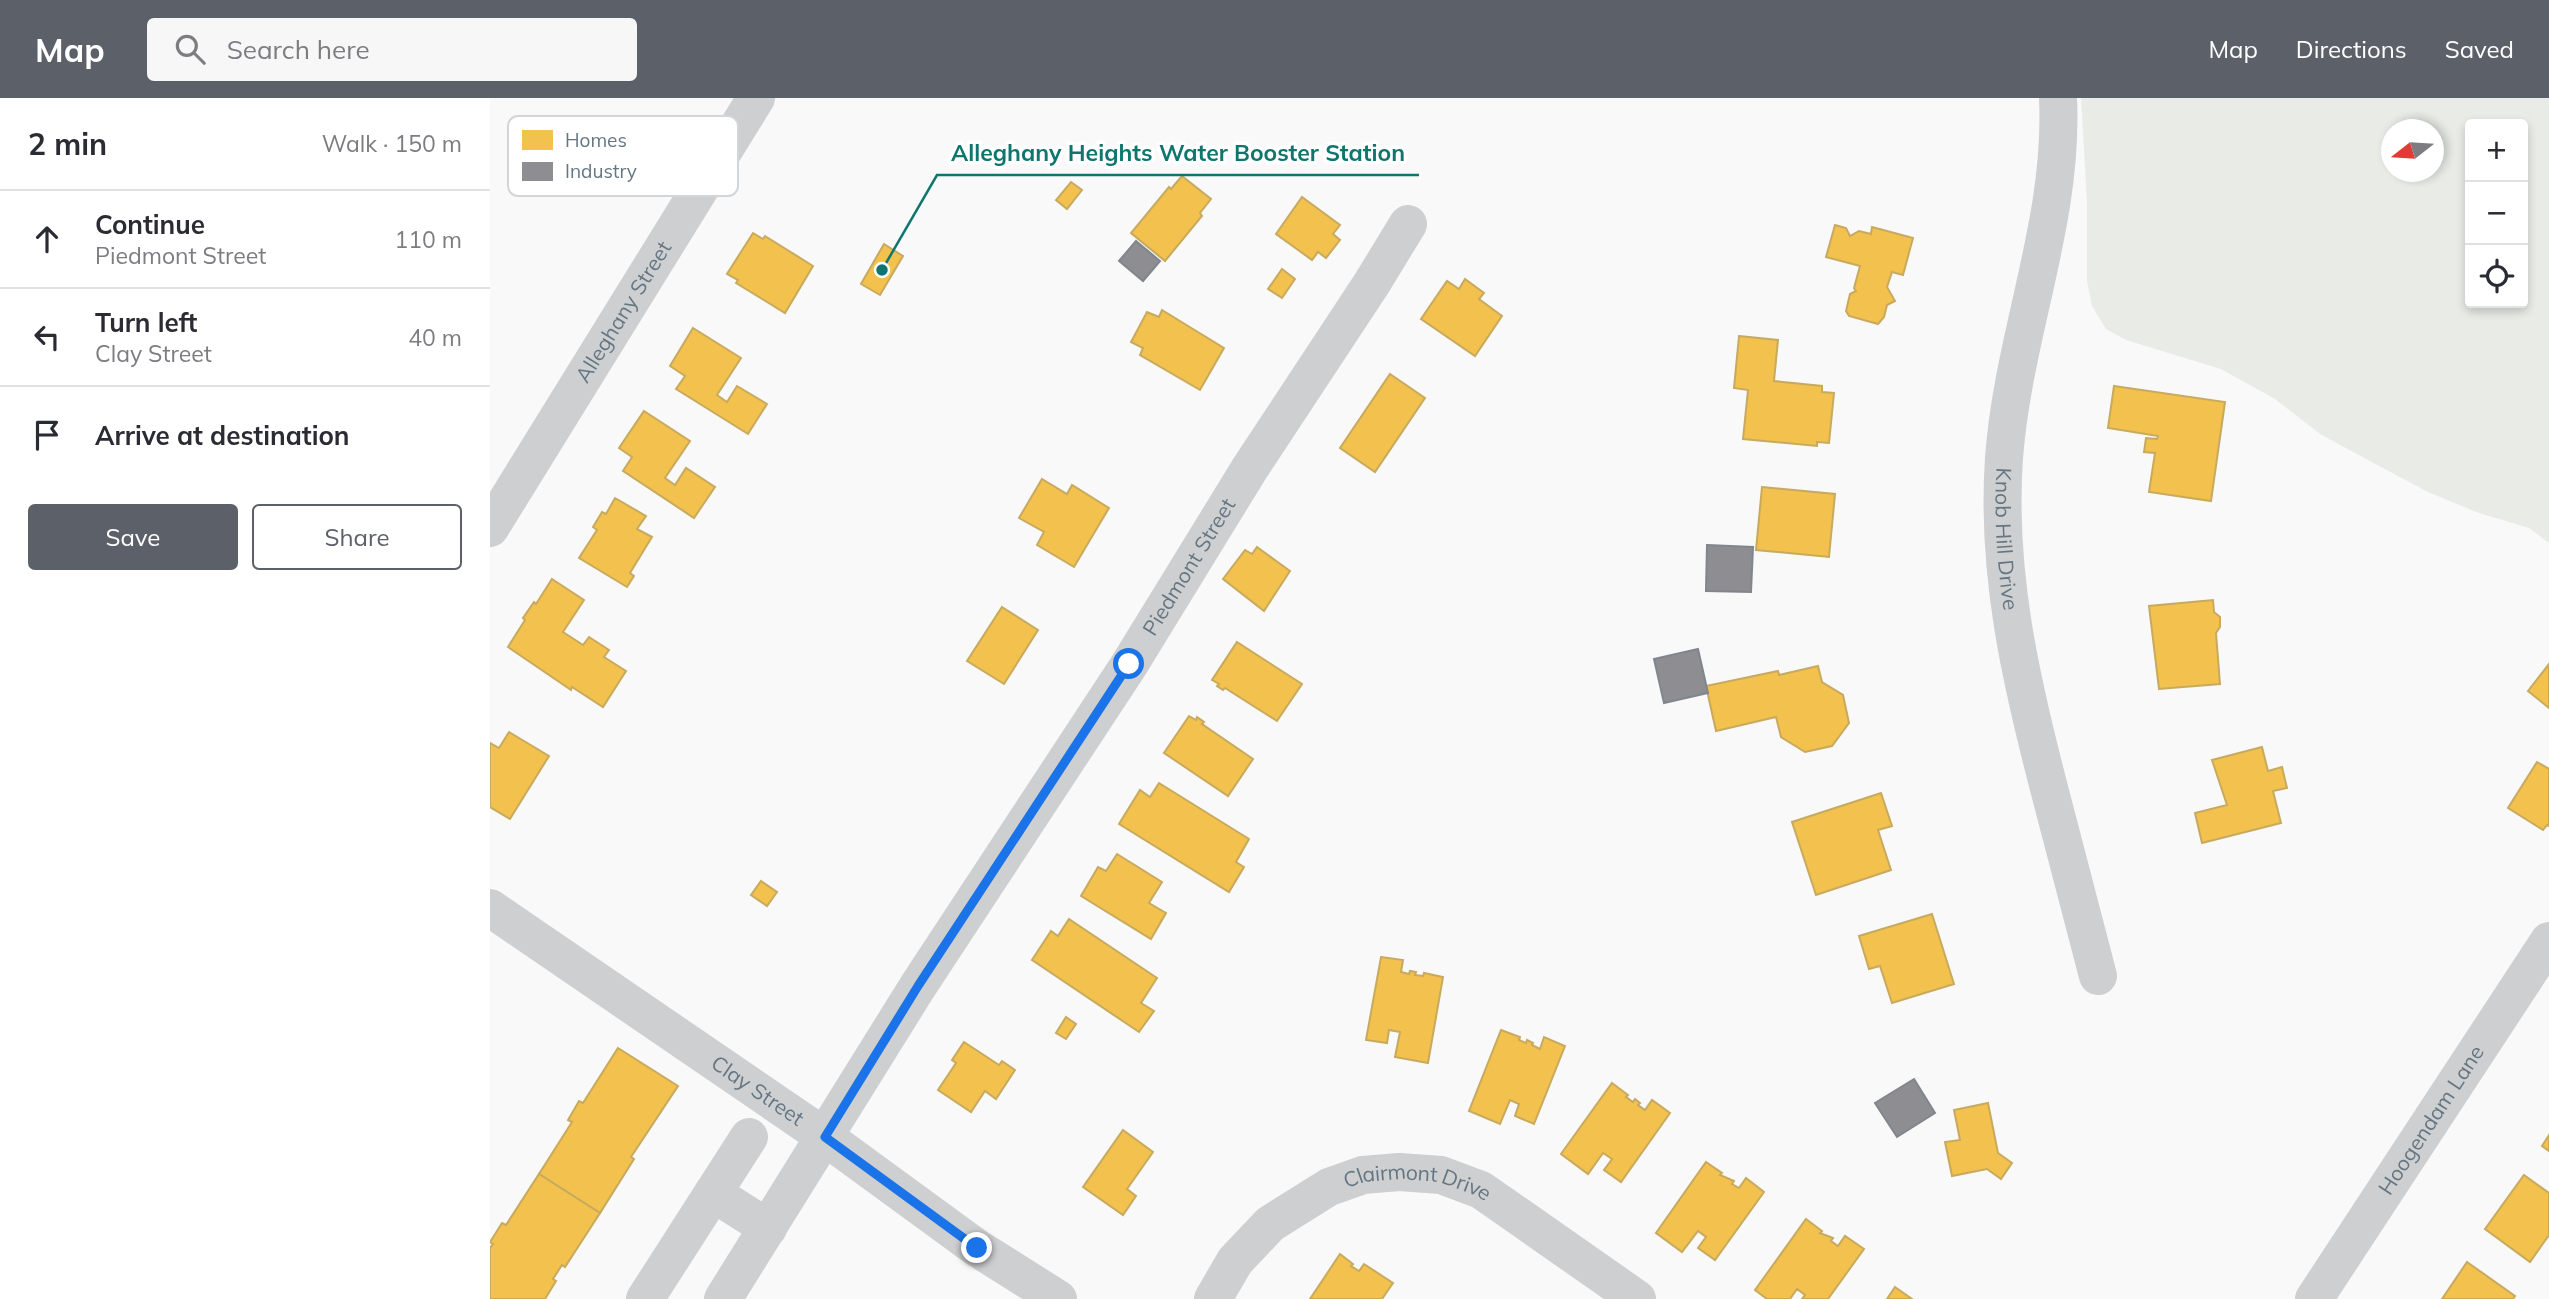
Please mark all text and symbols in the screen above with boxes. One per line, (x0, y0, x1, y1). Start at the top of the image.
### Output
search box (147, 18, 637, 81)
text: Map (35, 29, 105, 70)
icon: search (171, 30, 209, 68)
text: Search here (227, 33, 370, 66)
text: Map (2208, 34, 2258, 64)
text: Directions (2296, 34, 2407, 64)
text: Saved (2445, 34, 2514, 64)
legend (508, 116, 738, 196)
north arrow (2381, 119, 2444, 182)
map controls (2465, 119, 2528, 308)
button: + (2465, 119, 2528, 182)
text: 2 min (28, 125, 107, 163)
text: Homes (565, 128, 627, 152)
text: Walk · 150 m (322, 129, 462, 158)
callout: Alleghany Heights Water Booster Station (937, 131, 1419, 175)
text: Alleghany Heights Water Booster Station (951, 138, 1405, 167)
text: Industry (565, 159, 637, 183)
button: − (2465, 182, 2528, 245)
text: Continue (95, 208, 205, 241)
icon: ahead (28, 220, 66, 258)
text: 110 m (394, 225, 462, 254)
street label: Alleghany Street (569, 236, 676, 387)
text: Piedmont Street (95, 241, 266, 270)
button: locate (2465, 245, 2528, 308)
text: Turn left (95, 306, 197, 339)
icon: left (28, 318, 66, 356)
text: 40 m (408, 323, 462, 352)
text: Clay Street (95, 339, 212, 368)
icon: arrive (28, 416, 66, 454)
text: Arrive at destination (95, 419, 350, 452)
street label: Knob Hill Drive (1990, 467, 2024, 612)
street label: Piedmont Street (1136, 493, 1240, 640)
button: Save (28, 504, 238, 570)
button: Share (252, 504, 462, 570)
route start (1113, 648, 1144, 679)
street label: Hoogendam Lane (2372, 1040, 2489, 1199)
street label: Clay Street (707, 1049, 809, 1131)
street label: Clairmont Drive (1339, 1157, 1497, 1206)
route end (961, 1232, 992, 1263)

